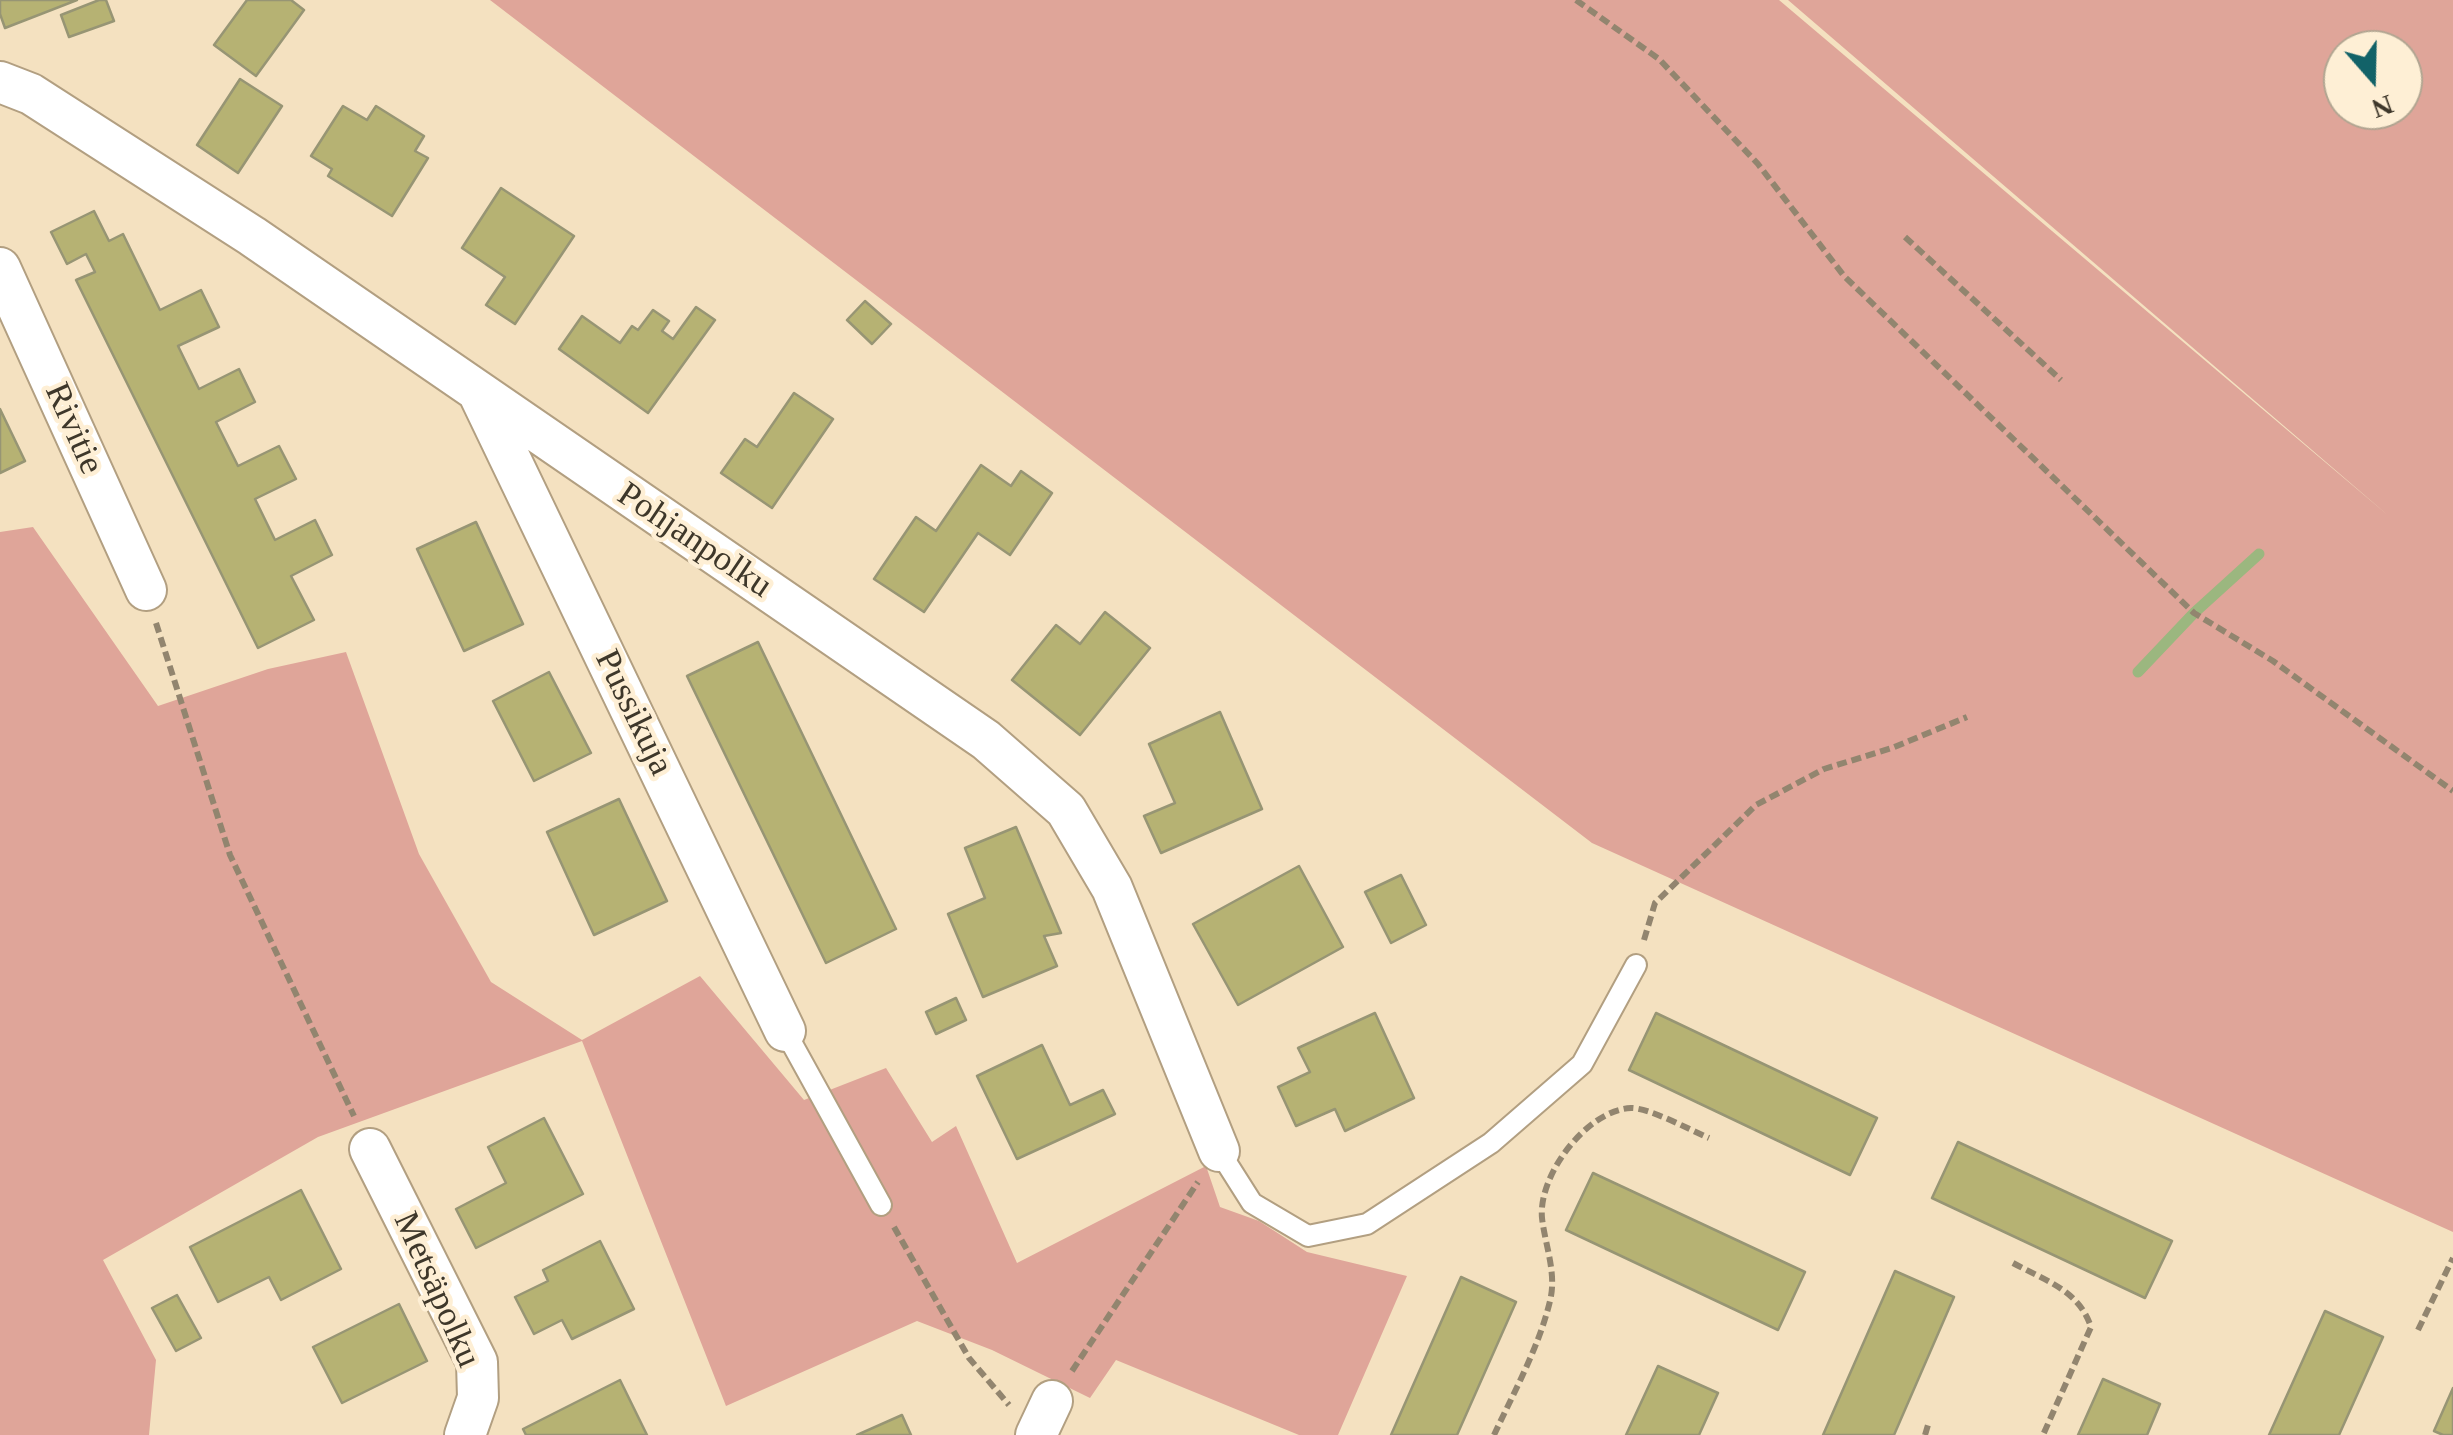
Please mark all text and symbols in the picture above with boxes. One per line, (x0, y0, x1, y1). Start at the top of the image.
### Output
north arrow (2323, 30, 2423, 130)
text: N (2368, 89, 2398, 125)
street label: Rivitie (34, 377, 112, 481)
street label: Pohjanpolku (609, 474, 779, 608)
street label: Pussikuja (585, 643, 681, 783)
street label: Metsäpolku (383, 1206, 489, 1374)

